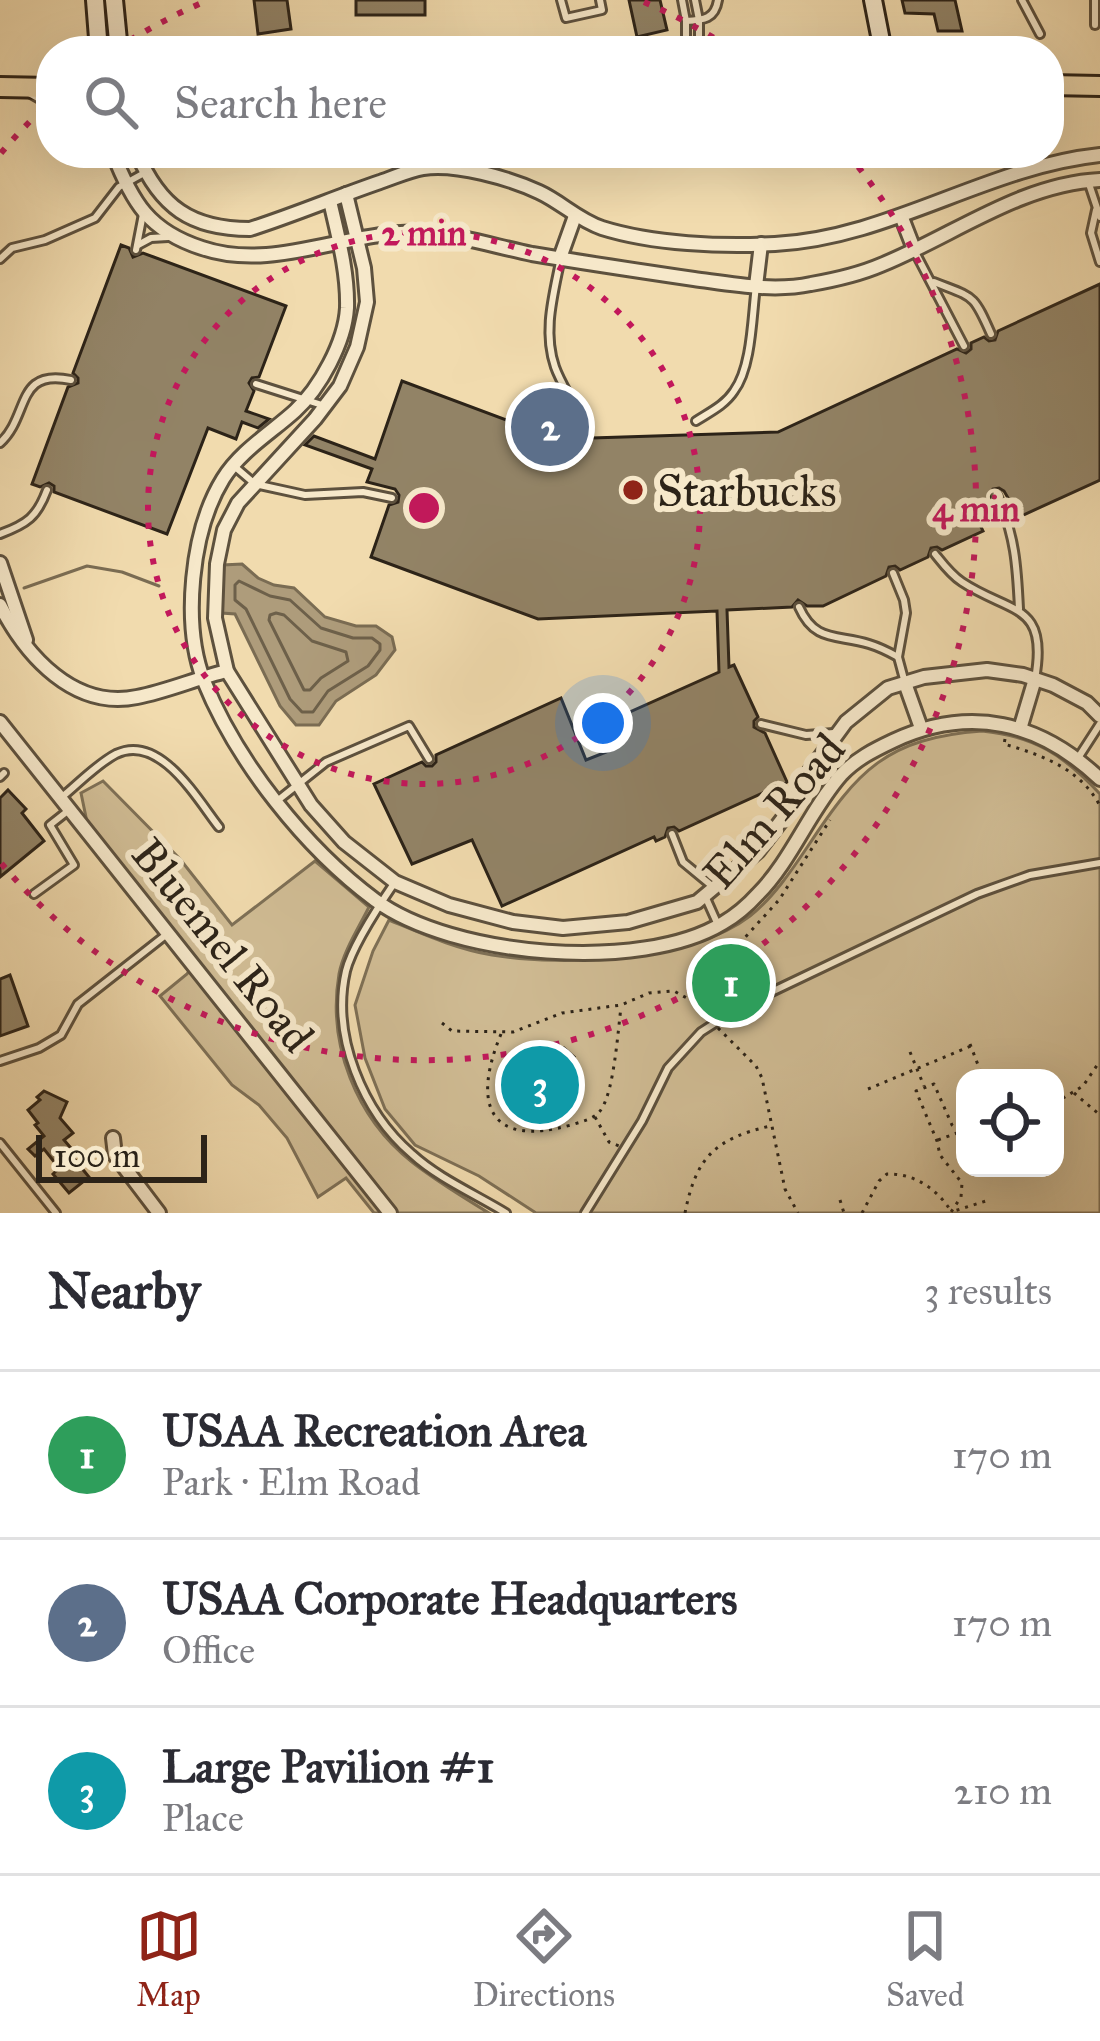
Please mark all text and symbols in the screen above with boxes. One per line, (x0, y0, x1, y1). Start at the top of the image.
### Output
search box (36, 36, 1064, 168)
icon: search (78, 69, 144, 135)
text: Search here (174, 75, 387, 130)
text: 2 min (381, 211, 467, 255)
pin: 2 (511, 382, 589, 472)
place label: Starbucks (657, 463, 837, 518)
marker: Starbucks (620, 477, 646, 503)
centre of rings (403, 487, 445, 529)
text: 4 min (932, 487, 1020, 531)
your location (573, 693, 633, 753)
street label: Elm Road (692, 722, 857, 900)
street label: Bluemel Road (120, 827, 326, 1063)
pin: 1 (692, 938, 770, 1028)
pin: 3 (501, 1040, 579, 1130)
map controls (956, 1069, 1064, 1177)
button: locate (956, 1069, 1064, 1177)
scale bar (36, 1129, 207, 1182)
text: 100 m (54, 1136, 140, 1176)
text: Nearby (48, 1260, 200, 1322)
text: 3 results (924, 1267, 1052, 1315)
text: USAA Recreation Area (162, 1403, 587, 1458)
text: 1 (79, 1431, 95, 1479)
text: 170 m (952, 1431, 1052, 1479)
text: Park · Elm Road (162, 1458, 421, 1506)
text: USAA Corporate Headquarters (162, 1571, 738, 1626)
text: 2 (77, 1599, 97, 1647)
text: 170 m (952, 1599, 1052, 1647)
text: Office (162, 1626, 255, 1674)
text: Large Pavilion #1 (162, 1739, 494, 1794)
text: 3 (79, 1767, 95, 1815)
text: 210 m (954, 1767, 1052, 1815)
text: Place (162, 1794, 244, 1842)
tab: Map (136, 1903, 202, 2015)
tab: Directions (473, 1903, 615, 2015)
tab: Saved (886, 1903, 964, 2015)

